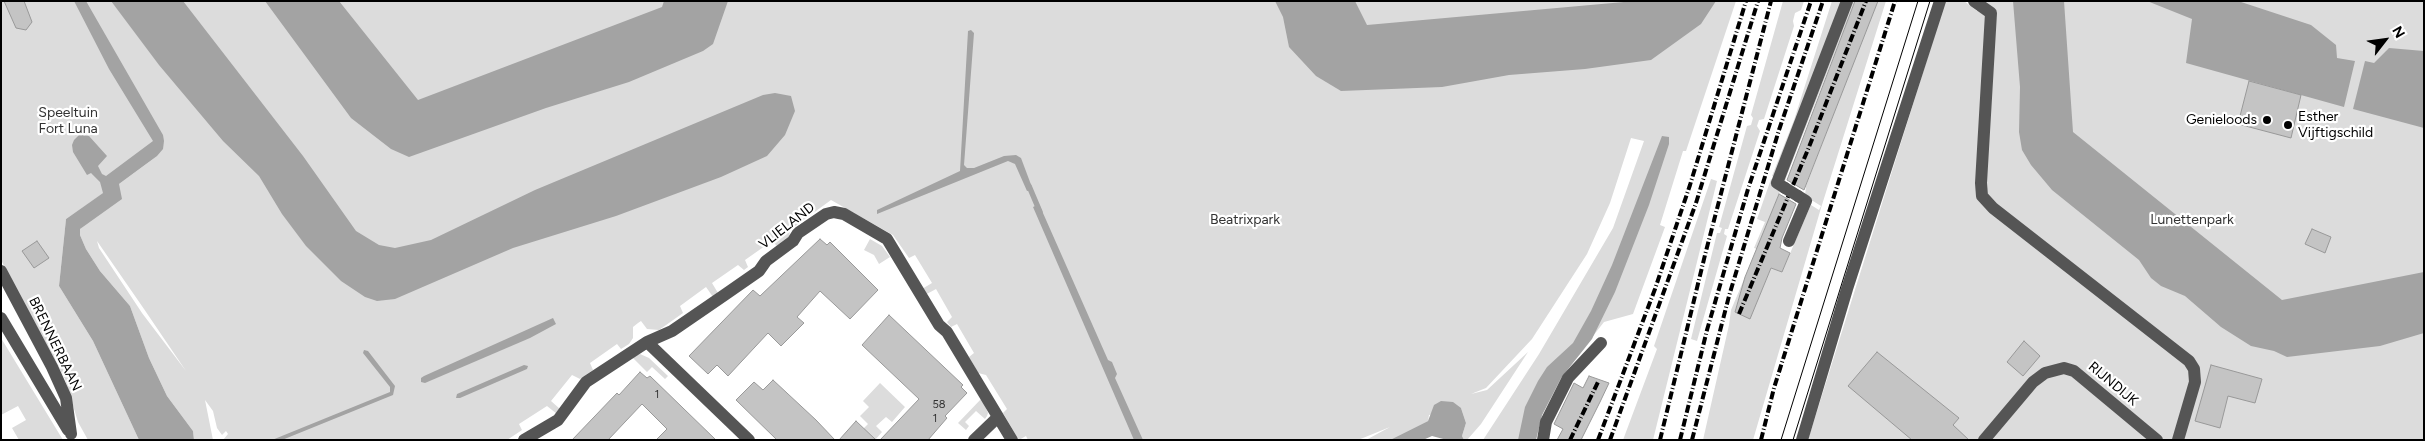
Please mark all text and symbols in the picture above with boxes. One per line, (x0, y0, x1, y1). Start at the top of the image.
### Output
north arrow (2360, 15, 2410, 65)
text: N (2388, 23, 2408, 41)
park label: Speeltuin Fort Luna (38, 105, 98, 138)
place label: Esther Vijftigschild (2298, 109, 2373, 142)
place label: Genieloods (2186, 112, 2257, 128)
marker: Genieloods (2261, 114, 2273, 126)
marker: Esther Vijftigschild (2282, 119, 2294, 131)
street label: VLIELAND (756, 199, 818, 253)
park label: Beatrixpark (1210, 212, 1280, 228)
park label: Lunettenpark (2150, 212, 2234, 228)
street label: BRENNERBAAN (25, 294, 85, 394)
street label: RIJNDIJK (2085, 358, 2141, 410)
house number: 1 (655, 388, 659, 402)
house number: 58 (932, 398, 946, 412)
house number: 1 (933, 412, 937, 426)

